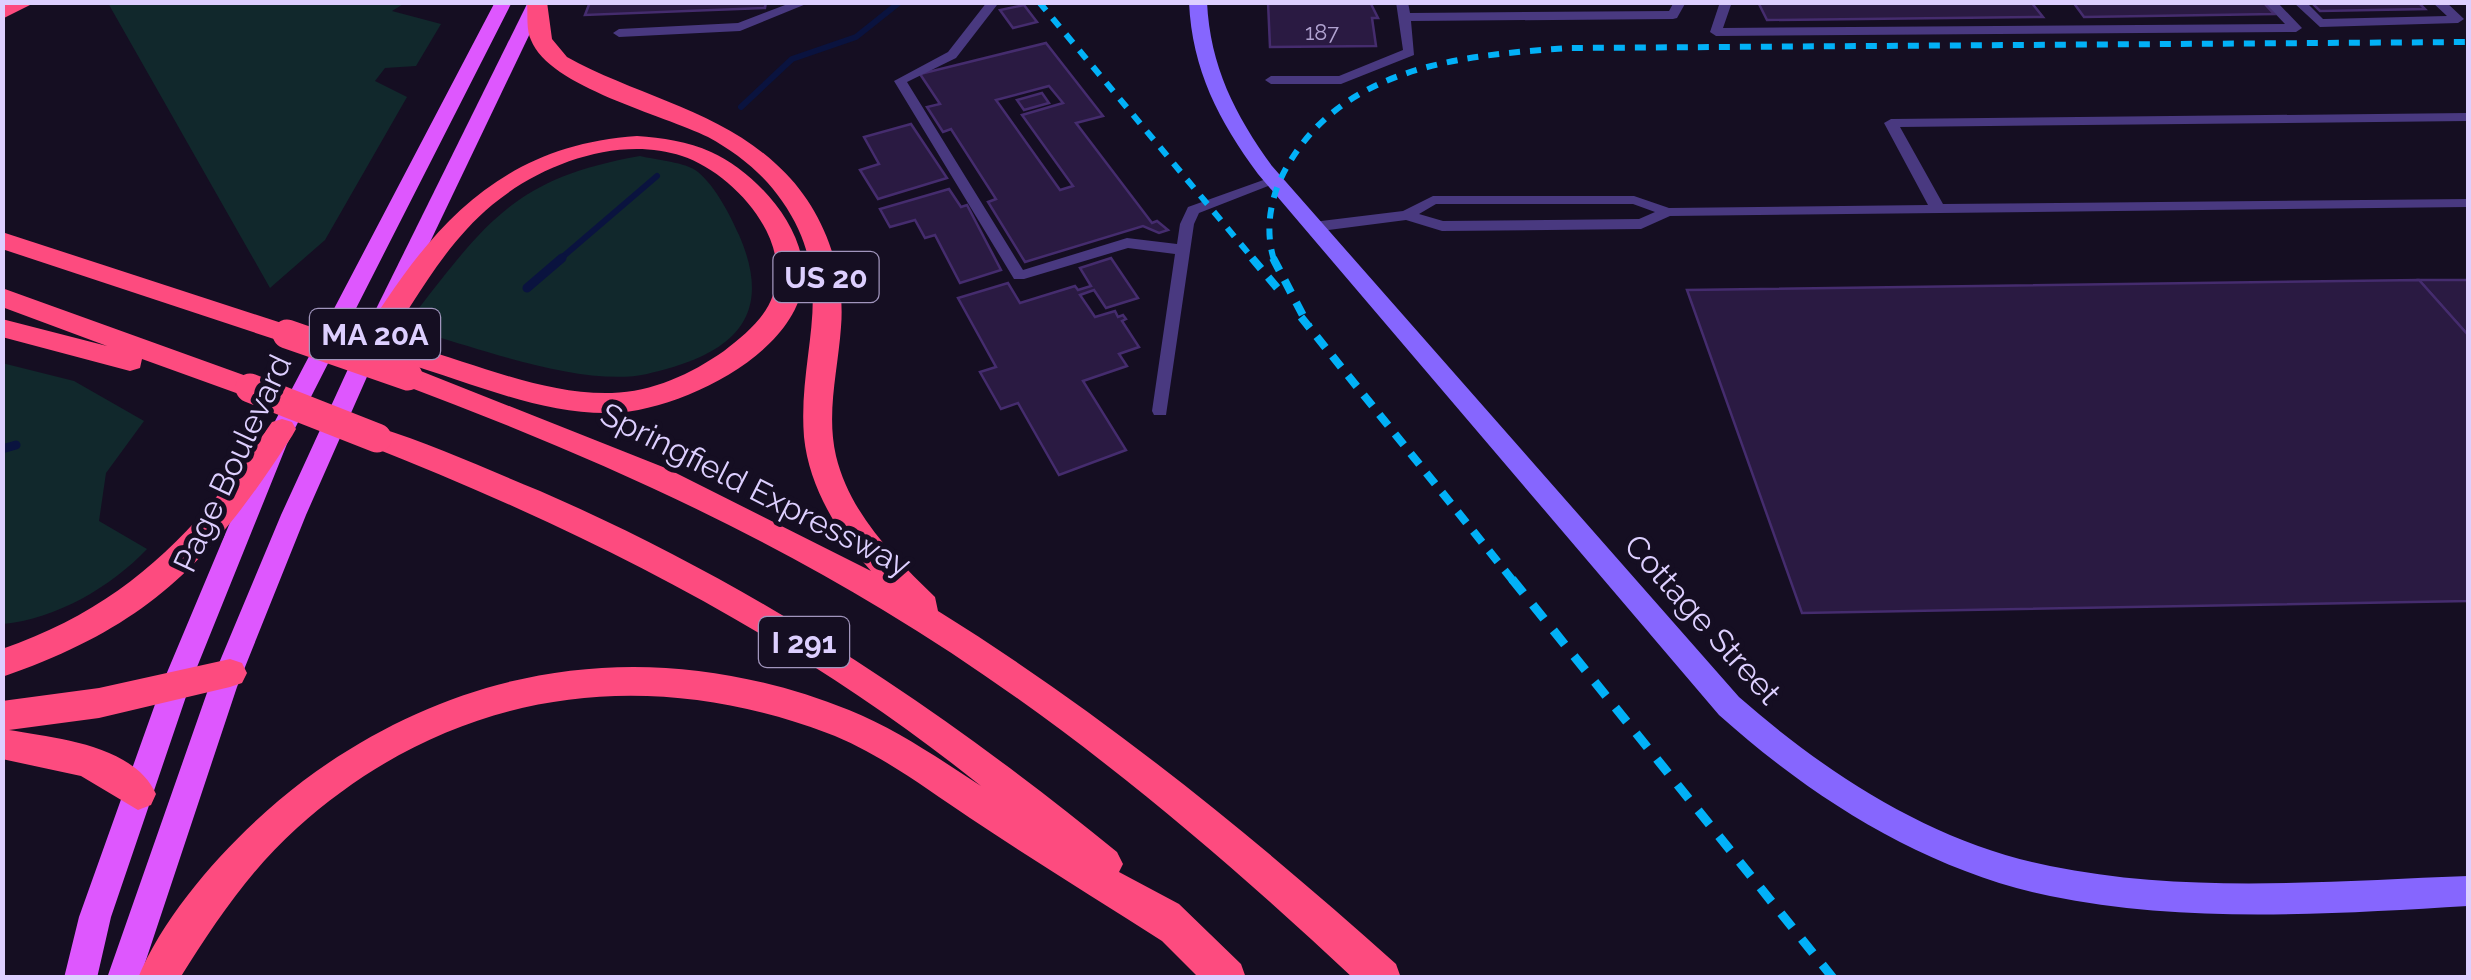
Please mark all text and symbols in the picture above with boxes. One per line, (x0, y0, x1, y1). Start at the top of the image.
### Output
house number: 187 (1305, 19, 1339, 45)
road number: US 20 (774, 252, 878, 302)
road number: MA 20A (310, 309, 440, 359)
street label: Page Boulevard (166, 349, 298, 577)
street label: Springfield Expressway (595, 395, 917, 583)
street label: Cottage Street (1617, 527, 1789, 711)
road number: I 291 (759, 617, 849, 667)

